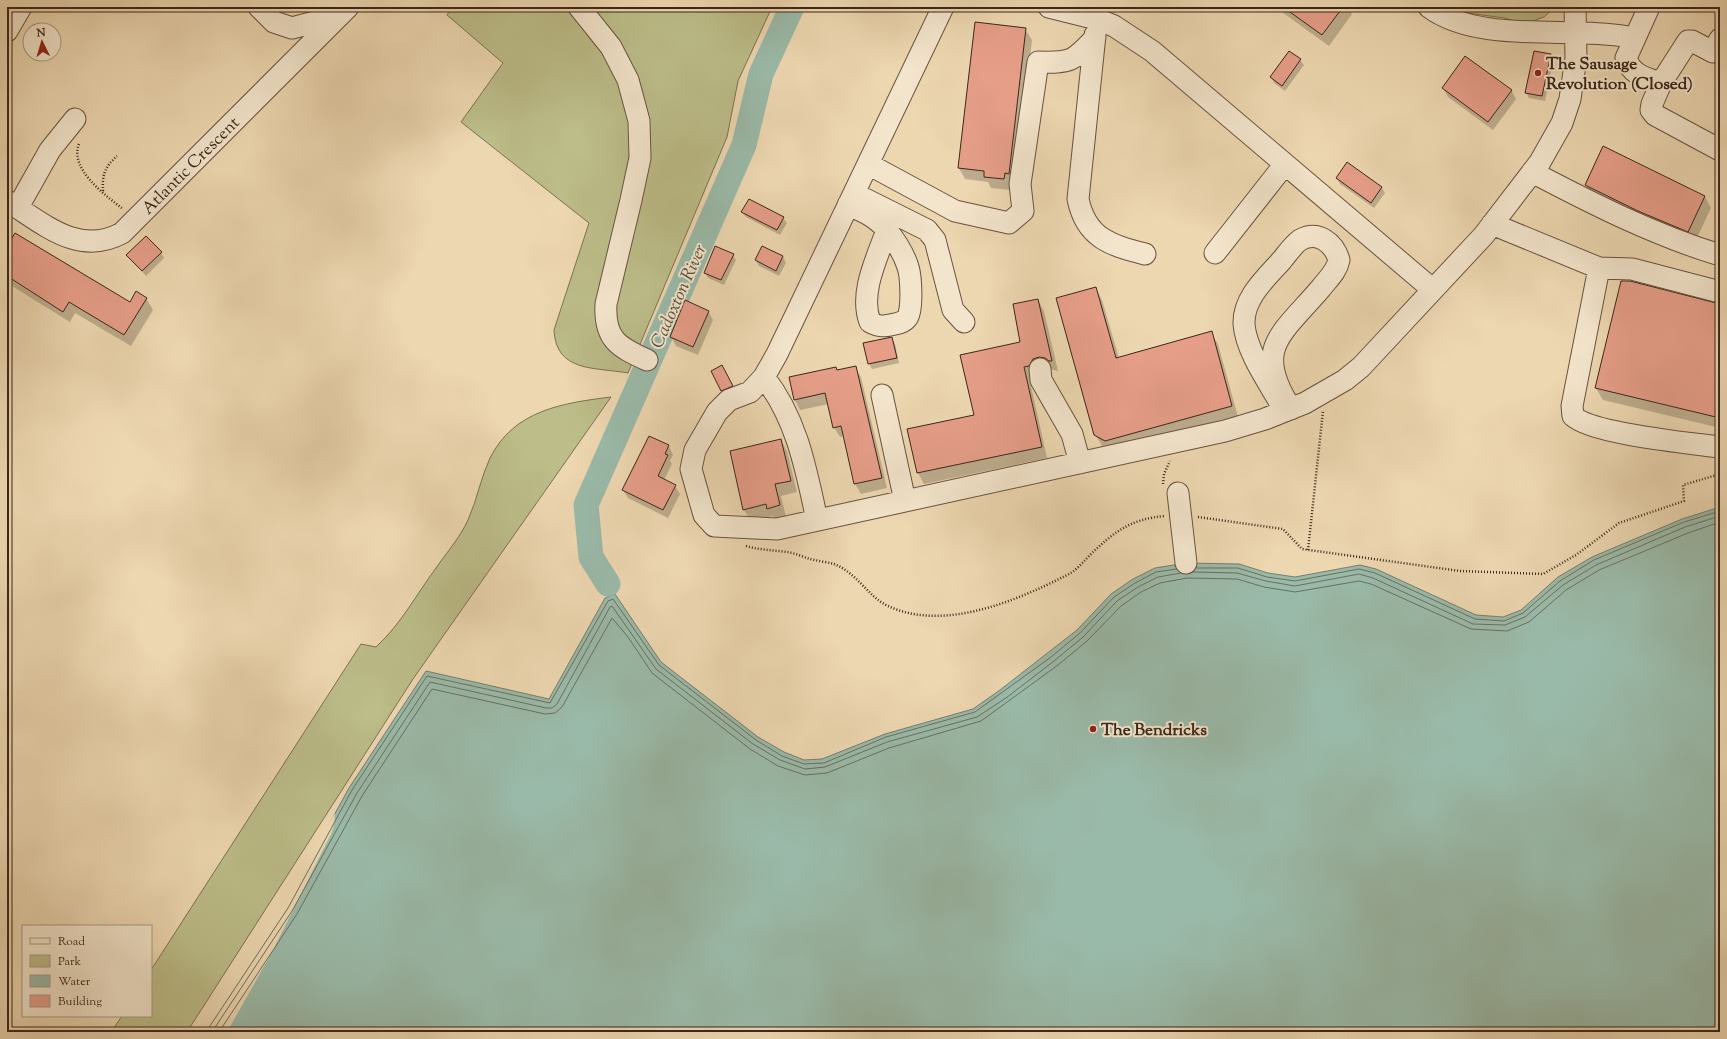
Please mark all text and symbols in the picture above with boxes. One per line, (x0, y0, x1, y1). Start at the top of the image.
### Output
north arrow (22, 22, 62, 62)
text: N (35, 25, 47, 41)
place label: The Sausage Revolution (Closed) (1546, 53, 1693, 97)
marker: The Sausage Revolution (Closed) (1533, 68, 1543, 78)
street label: Atlantic Crescent (137, 112, 246, 221)
water label: Cadoxton River (645, 240, 715, 353)
place label: The Bendricks (1101, 719, 1207, 743)
marker: The Bendricks (1088, 724, 1098, 734)
legend (22, 925, 152, 1017)
text: Road (58, 933, 85, 951)
text: Park (58, 953, 81, 971)
text: Water (58, 973, 91, 991)
text: Building (58, 993, 102, 1011)

